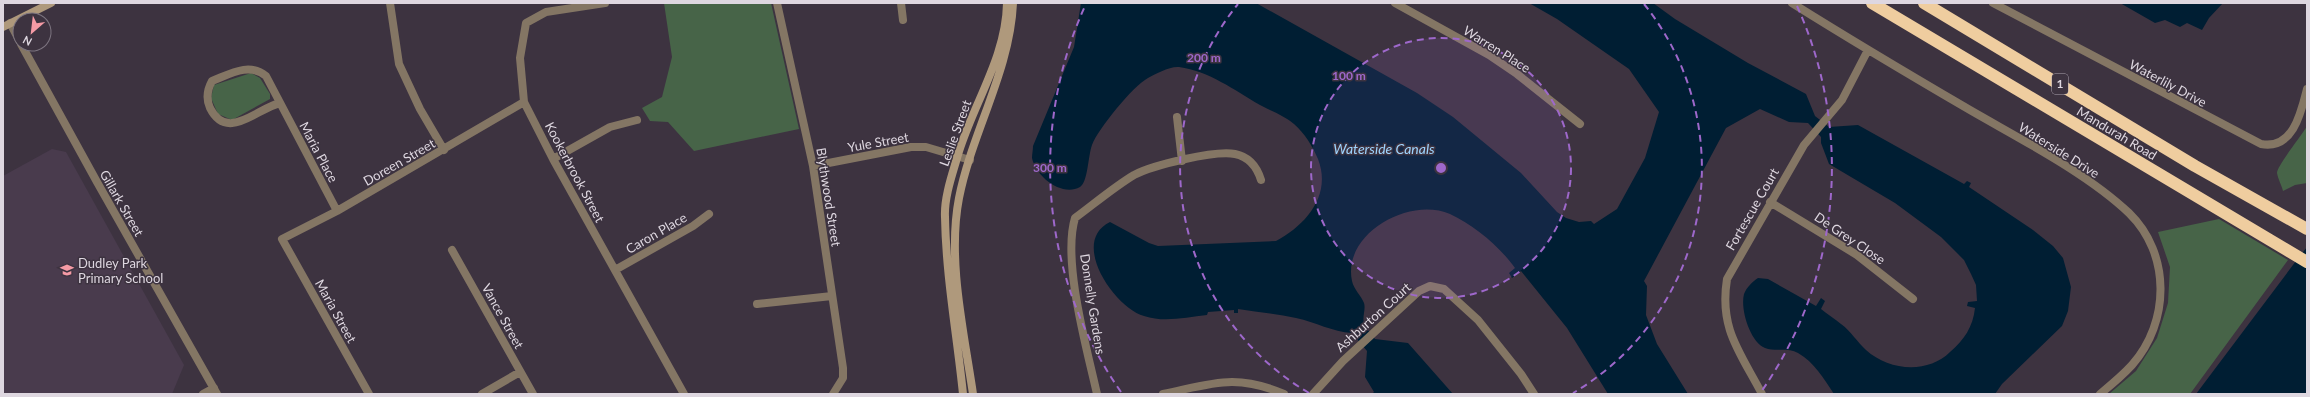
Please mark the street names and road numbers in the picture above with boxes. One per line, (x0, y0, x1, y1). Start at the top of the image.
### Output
street label: Warren Place (1460, 22, 1534, 76)
street label: Waterlily Drive (2127, 56, 2210, 110)
road number: 1 (2052, 74, 2068, 94)
street label: Leslie Street (936, 97, 974, 168)
street label: Mandurah Road (2074, 103, 2160, 163)
street label: Maria Place (296, 119, 342, 185)
street label: Kookerbrook Street (542, 119, 608, 225)
street label: Waterside Drive (2016, 119, 2103, 181)
street label: Yule Street (846, 129, 910, 155)
street label: Doreen Street (360, 135, 438, 189)
street label: Blythwood Street (813, 147, 845, 248)
street label: Fortescue Court (1722, 165, 1782, 253)
street label: Gillark Street (97, 167, 148, 239)
street label: De Grey Close (1812, 208, 1889, 268)
street label: Caron Place (623, 209, 689, 257)
street label: Donnelly Gardens (1077, 252, 1109, 356)
street label: Maria Street (312, 276, 360, 346)
street label: Ashburton Court (1332, 279, 1414, 355)
street label: Vance Street (479, 281, 528, 352)

